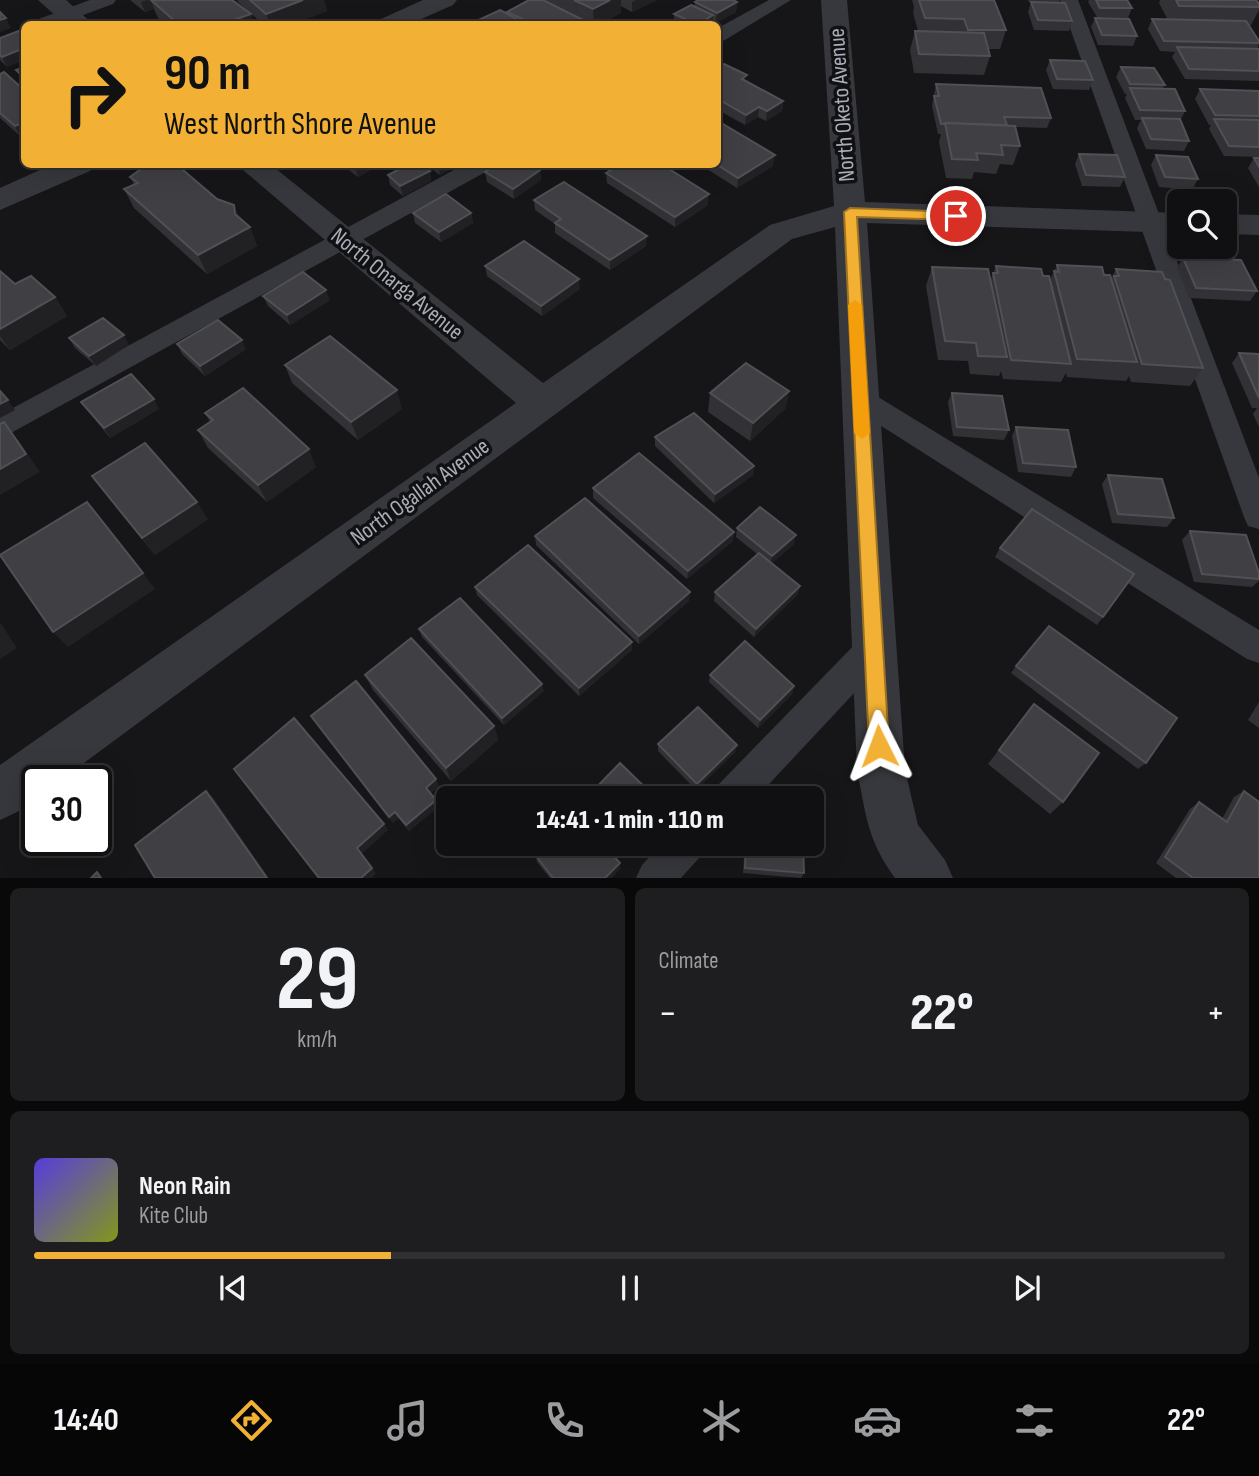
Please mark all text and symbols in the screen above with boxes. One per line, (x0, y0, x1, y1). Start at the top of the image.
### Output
street label: North Oketo Avenue (823, 27, 861, 183)
text: 90 m (164, 45, 251, 104)
icon: right (49, 49, 140, 140)
text: West North Shore Avenue (164, 105, 437, 144)
pin (926, 186, 986, 246)
map controls (1167, 189, 1237, 259)
button: search (1167, 189, 1237, 259)
icon: arrive (937, 197, 975, 235)
street label: North Onarga Avenue (325, 222, 469, 346)
street label: North Ogallah Avenue (345, 432, 495, 552)
position arrow (842, 709, 916, 783)
speed limit sign: 30 (21, 765, 112, 856)
text: 14:41 · 1 min · 110 m (536, 805, 724, 836)
text: 29 (276, 926, 359, 1035)
text: Climate (659, 947, 718, 975)
text: 22° (910, 982, 974, 1045)
text: − (659, 991, 677, 1036)
text: + (1206, 991, 1225, 1036)
text: km/h (297, 1026, 337, 1054)
text: Neon Rain (139, 1171, 231, 1202)
text: Kite Club (139, 1202, 208, 1230)
icon: previous (214, 1269, 252, 1307)
icon: pause (611, 1269, 649, 1307)
icon: next (1008, 1269, 1046, 1307)
icon: directions (227, 1396, 276, 1445)
icon: music (383, 1396, 432, 1445)
icon: phone (540, 1396, 589, 1445)
icon: climate (697, 1396, 746, 1445)
icon: car (853, 1396, 902, 1445)
icon: filters (1010, 1396, 1059, 1445)
text: 14:40 (54, 1401, 119, 1440)
text: 22° (1167, 1401, 1205, 1440)

